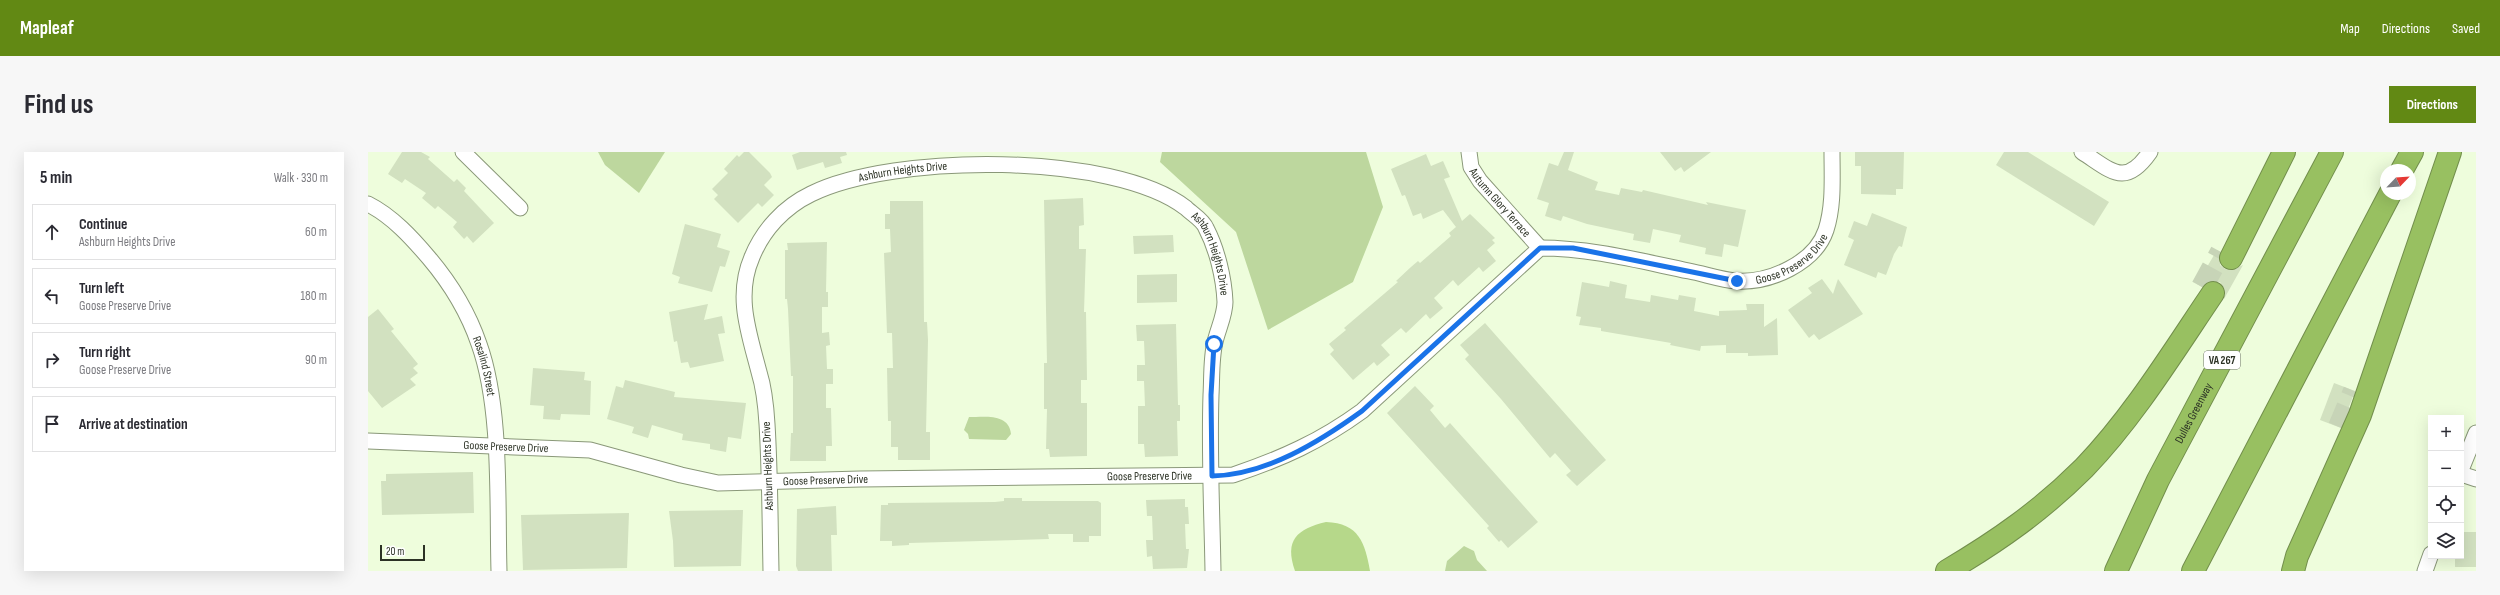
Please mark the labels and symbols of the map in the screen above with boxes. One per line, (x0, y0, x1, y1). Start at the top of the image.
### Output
street label: Ashburn Heights Drive (856, 158, 948, 185)
street label: Autumn Glory Terrace (1465, 164, 1534, 240)
north arrow (2380, 164, 2416, 200)
street label: Ashburn Heights Drive (1188, 208, 1232, 296)
street label: Goose Preserve Drive (1754, 231, 1831, 287)
route end (1728, 272, 1746, 290)
street label: Rosalind Street (469, 334, 499, 398)
route start (1205, 335, 1223, 353)
road number: VA 267 (2204, 351, 2240, 369)
street label: Dulles Greenway (2171, 380, 2216, 446)
street label: Ashburn Heights Drive (759, 421, 777, 512)
street label: Goose Preserve Drive (463, 437, 549, 456)
street label: Goose Preserve Drive (1107, 468, 1192, 484)
street label: Goose Preserve Drive (783, 471, 868, 489)
scale bar (380, 543, 425, 562)

